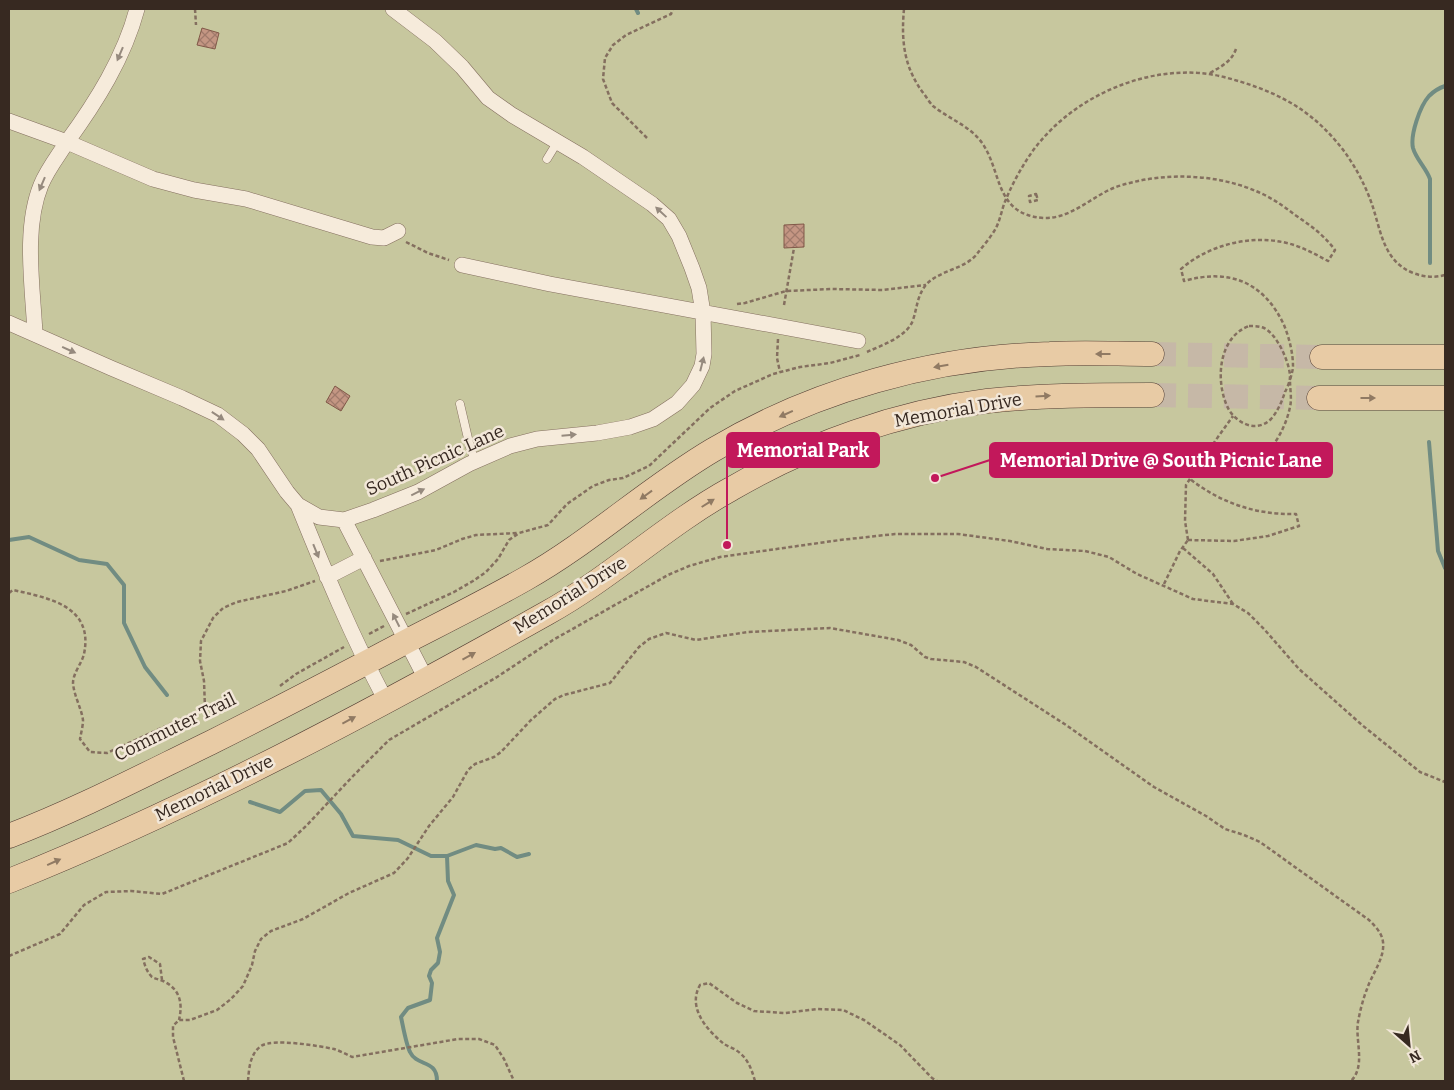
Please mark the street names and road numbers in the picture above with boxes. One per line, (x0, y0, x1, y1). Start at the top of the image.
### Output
street label: Memorial Drive (893, 388, 1023, 432)
street label: South Picnic Lane (363, 420, 507, 500)
street label: Memorial Drive (509, 552, 631, 638)
street label: Commuter Trail (111, 688, 239, 766)
street label: Memorial Drive (151, 750, 277, 826)

